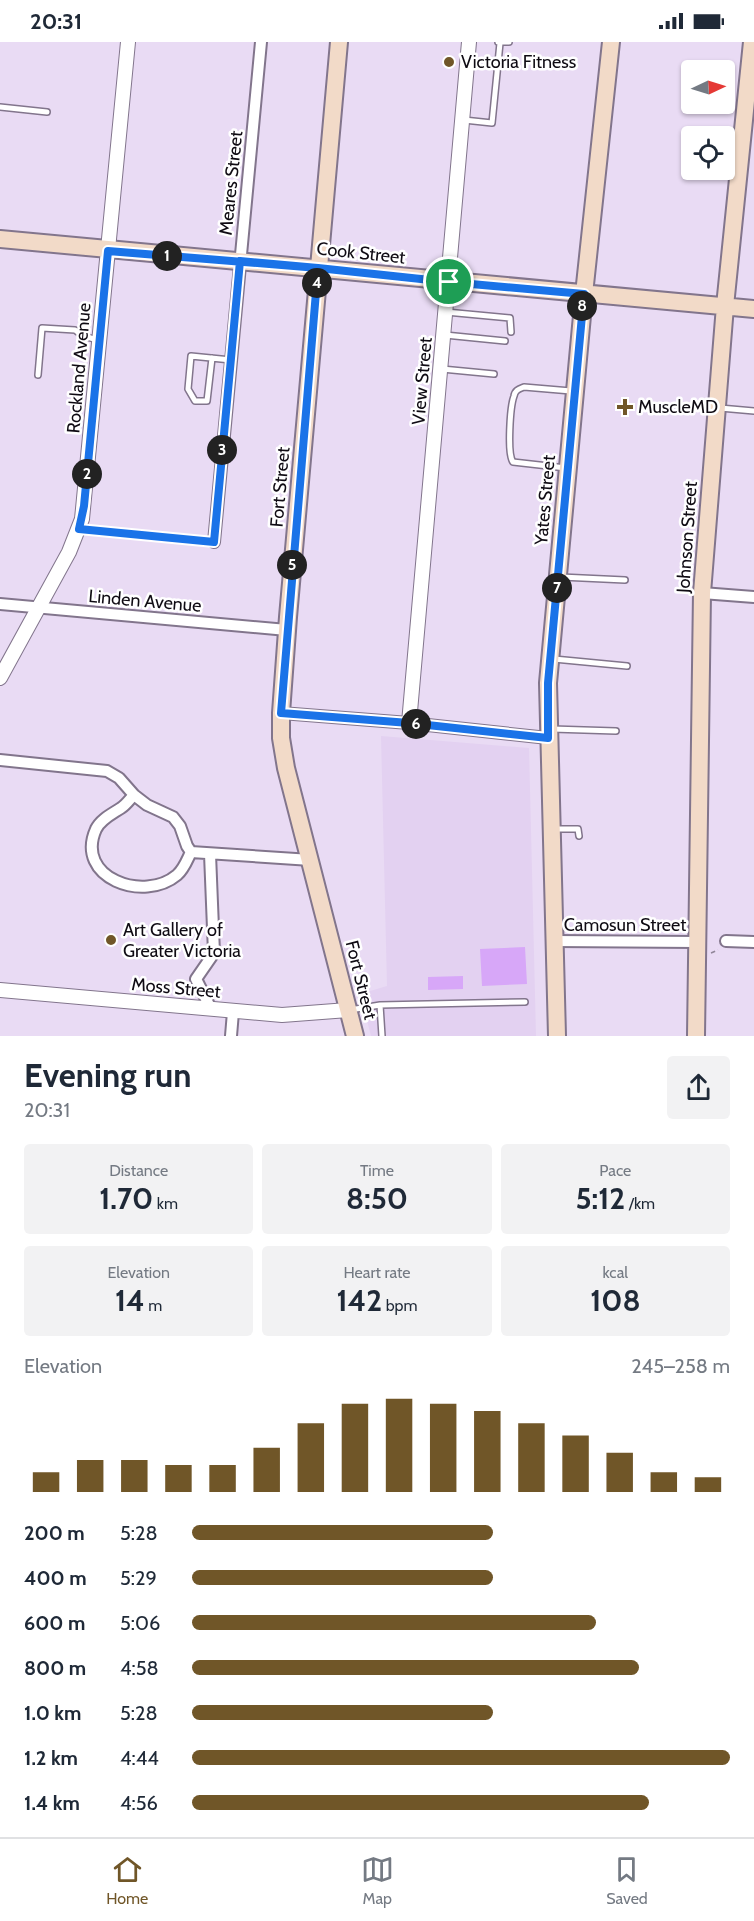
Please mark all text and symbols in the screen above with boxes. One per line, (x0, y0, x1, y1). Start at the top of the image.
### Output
text: 20:31 (30, 8, 82, 35)
place label: Victoria Fitness (461, 51, 576, 73)
marker: Victoria Fitness (442, 55, 456, 69)
north arrow (681, 60, 735, 114)
map controls (681, 60, 735, 180)
button: locate (681, 126, 735, 180)
street label: Meares Street (215, 130, 247, 236)
street label: Cook Street (316, 237, 406, 269)
pin: 1 (152, 241, 182, 271)
text: 1 (164, 246, 170, 265)
pin (423, 256, 474, 307)
icon: arrive (432, 265, 465, 298)
pin: 4 (302, 268, 332, 298)
text: 4 (312, 273, 322, 292)
pin: 8 (567, 291, 597, 321)
text: 8 (577, 296, 587, 315)
street label: Rockland Avenue (62, 302, 96, 434)
street label: View Street (407, 336, 437, 426)
place label: MuscleMD (638, 396, 718, 418)
marker: MuscleMD (616, 398, 634, 416)
pin: 3 (207, 435, 237, 465)
text: 3 (218, 440, 226, 459)
street label: Fort Street (266, 446, 294, 528)
street label: Yates Street (530, 454, 560, 547)
pin: 2 (72, 459, 102, 489)
text: 2 (83, 464, 91, 483)
street label: Johnson Street (672, 480, 702, 595)
pin: 5 (277, 550, 307, 580)
text: 5 (288, 555, 296, 574)
pin: 7 (542, 573, 572, 603)
text: 7 (553, 578, 561, 597)
street label: Linden Avenue (88, 585, 202, 617)
pin: 6 (401, 709, 431, 739)
text: 6 (412, 714, 421, 733)
street label: Camosun Street (564, 914, 686, 936)
place label: Art Gallery of Greater Victoria (123, 919, 241, 962)
marker: Art Gallery of Greater Victoria (104, 933, 118, 947)
street label: Fort Street (341, 938, 381, 1022)
street label: Moss Street (130, 973, 222, 1003)
text: Evening run (24, 1055, 191, 1095)
button: share (667, 1056, 730, 1119)
text: 20:31 (24, 1098, 70, 1122)
text: Distance (109, 1161, 168, 1180)
text: Time (360, 1161, 394, 1180)
text: Pace (599, 1161, 631, 1180)
text: 1.70 (99, 1180, 153, 1217)
text: 8:50 (346, 1180, 408, 1217)
text: 5:12 (575, 1180, 625, 1217)
text: km (153, 1194, 178, 1213)
text: /km (625, 1194, 655, 1213)
text: Elevation (107, 1263, 170, 1282)
text: Heart rate (344, 1263, 410, 1282)
text: kcal (603, 1263, 628, 1282)
text: 14 (115, 1282, 145, 1319)
text: 142 (336, 1282, 382, 1319)
text: 108 (590, 1282, 641, 1319)
text: m (145, 1296, 162, 1315)
text: bpm (382, 1296, 418, 1315)
text: Elevation (24, 1354, 102, 1378)
text: 245–258 m (631, 1354, 730, 1378)
text: 200 m (24, 1521, 85, 1545)
text: 5:28 (120, 1521, 158, 1545)
text: 400 m (24, 1566, 87, 1590)
text: 5:29 (120, 1566, 157, 1590)
text: 600 m (24, 1611, 85, 1635)
text: 5:06 (120, 1611, 160, 1635)
text: 800 m (24, 1656, 86, 1680)
text: 4:58 (120, 1656, 159, 1680)
text: 1.0 km (24, 1701, 81, 1725)
text: 5:28 (120, 1701, 158, 1725)
text: 1.2 km (24, 1746, 78, 1770)
text: 4:44 (120, 1746, 159, 1770)
text: 1.4 km (24, 1791, 80, 1815)
text: 4:56 (120, 1791, 158, 1815)
tab: Home (106, 1853, 148, 1908)
tab: Map (361, 1853, 394, 1908)
tab: Saved (606, 1853, 648, 1908)

